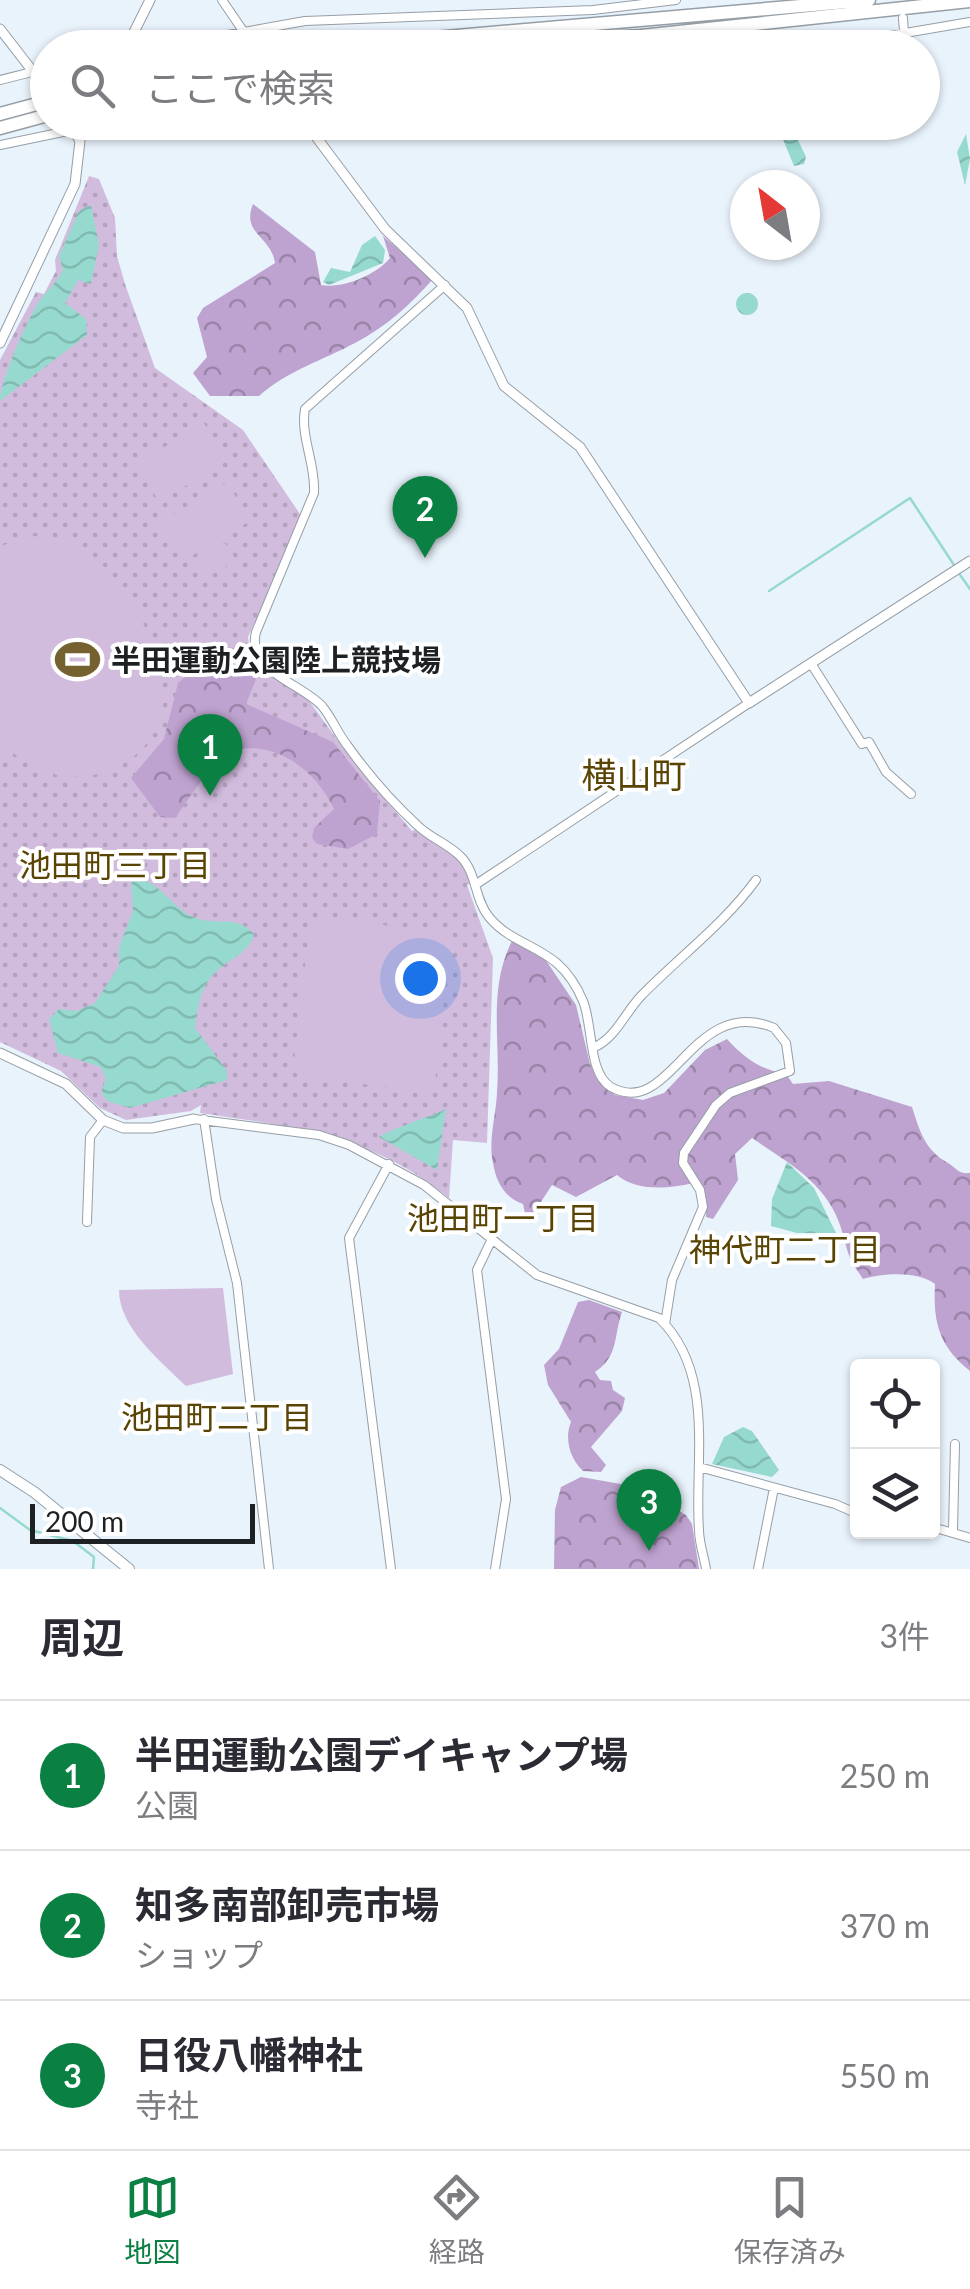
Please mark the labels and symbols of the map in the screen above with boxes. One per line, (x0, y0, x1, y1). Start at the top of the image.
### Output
north arrow (730, 170, 820, 260)
pin: 2 (392, 476, 458, 558)
sports icon: 半田運動公園陸上競技場 (54, 635, 102, 683)
place label: 半田運動公園陸上競技場 (111, 641, 441, 677)
pin: 1 (178, 714, 242, 796)
district label: 横山町 (581, 753, 687, 795)
district label: 池田町三丁目 (19, 845, 211, 884)
your location (395, 953, 446, 1004)
district label: 池田町一丁目 (407, 1198, 599, 1237)
district label: 神代町二丁目 (689, 1229, 881, 1268)
district label: 池田町二丁目 (121, 1397, 313, 1436)
pin: 3 (616, 1468, 682, 1551)
scale bar (30, 1499, 255, 1544)

